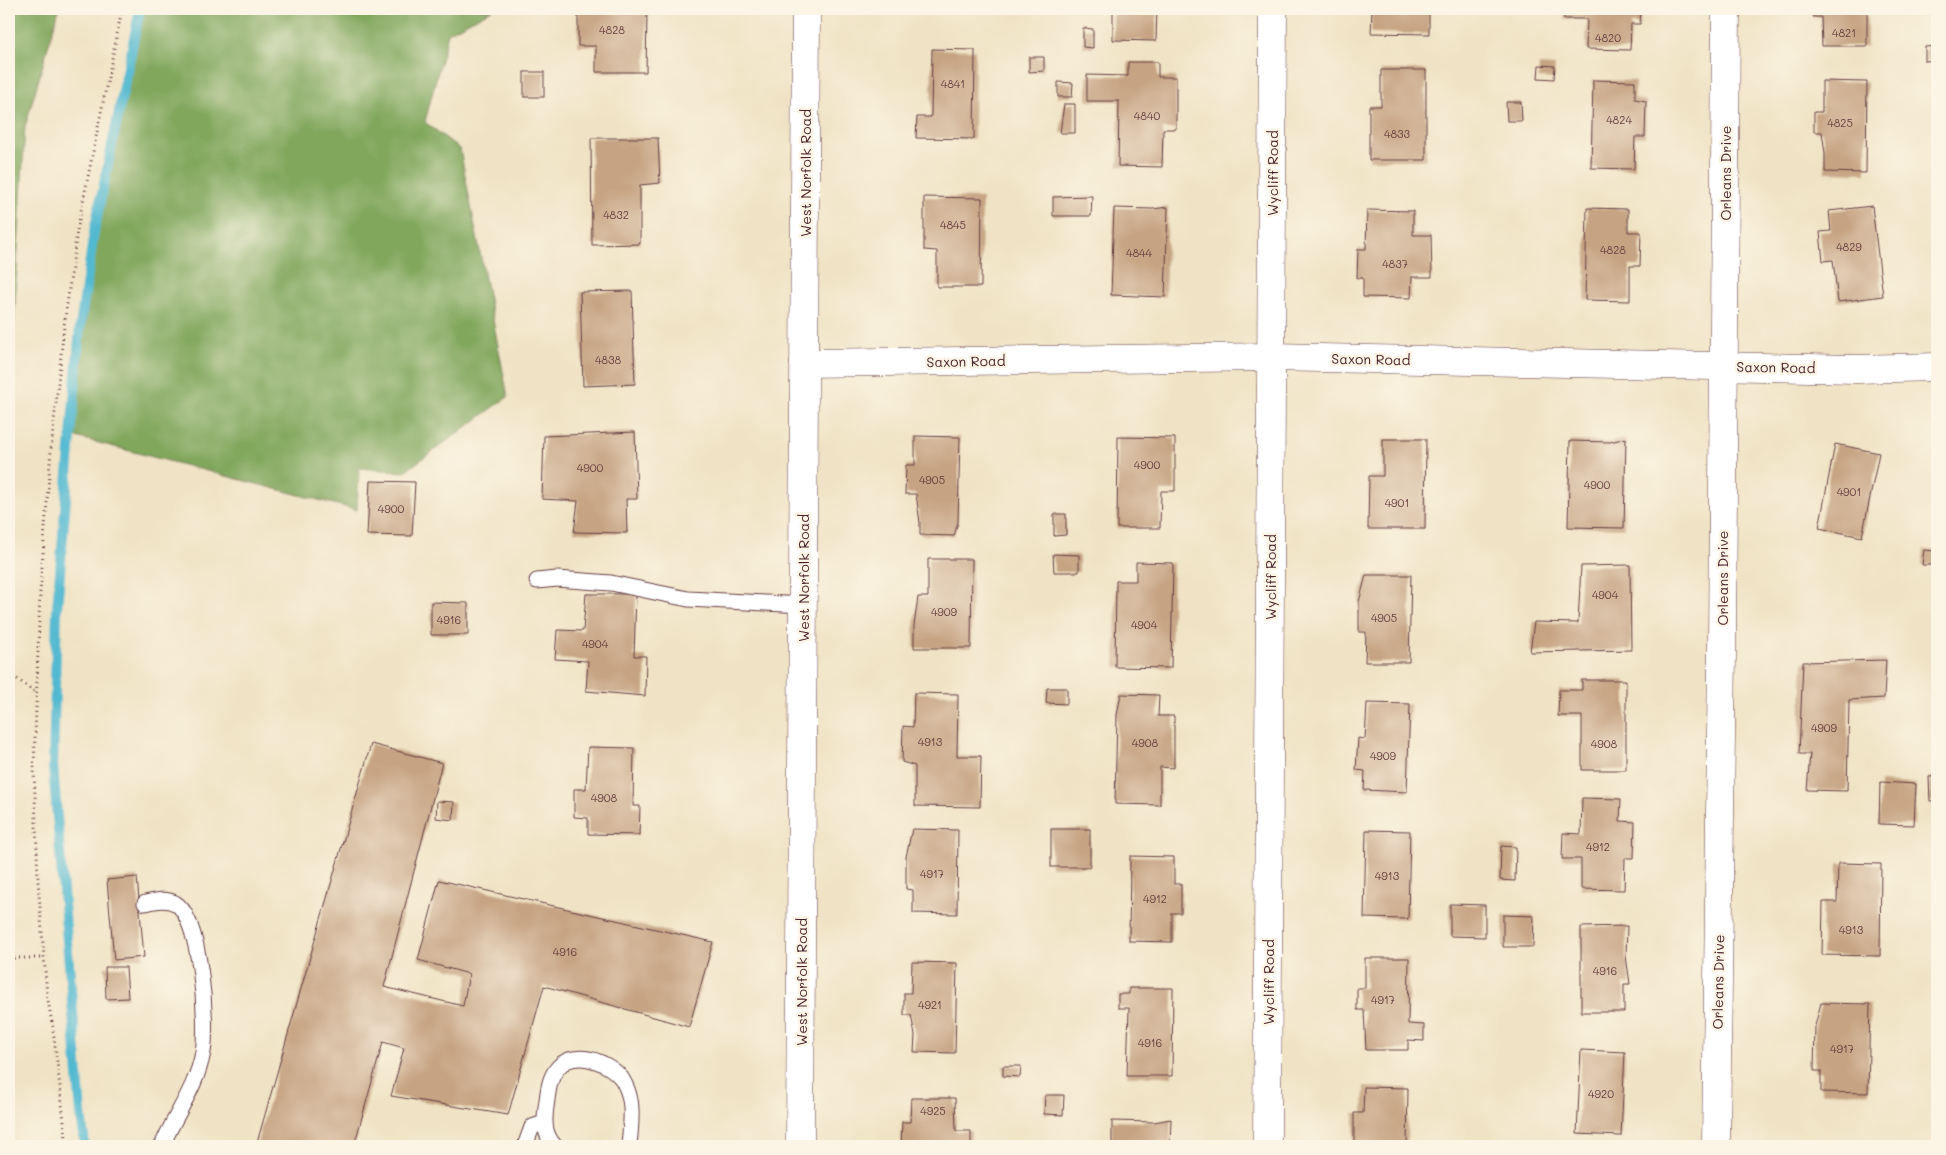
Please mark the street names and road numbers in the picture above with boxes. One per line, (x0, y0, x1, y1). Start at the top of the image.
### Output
street label: West Norfolk Road (796, 109, 815, 237)
street label: Orleans Drive (1716, 125, 1735, 221)
street label: Wycliff Road (1263, 130, 1282, 216)
street label: Saxon Road (1331, 349, 1411, 369)
street label: Saxon Road (926, 351, 1006, 371)
street label: Saxon Road (1736, 357, 1816, 377)
street label: West Norfolk Road (794, 514, 813, 642)
street label: Orleans Drive (1713, 530, 1732, 626)
street label: Wycliff Road (1261, 534, 1280, 620)
street label: West Norfolk Road (792, 918, 811, 1046)
street label: Orleans Drive (1708, 934, 1728, 1030)
street label: Wycliff Road (1259, 939, 1278, 1025)

